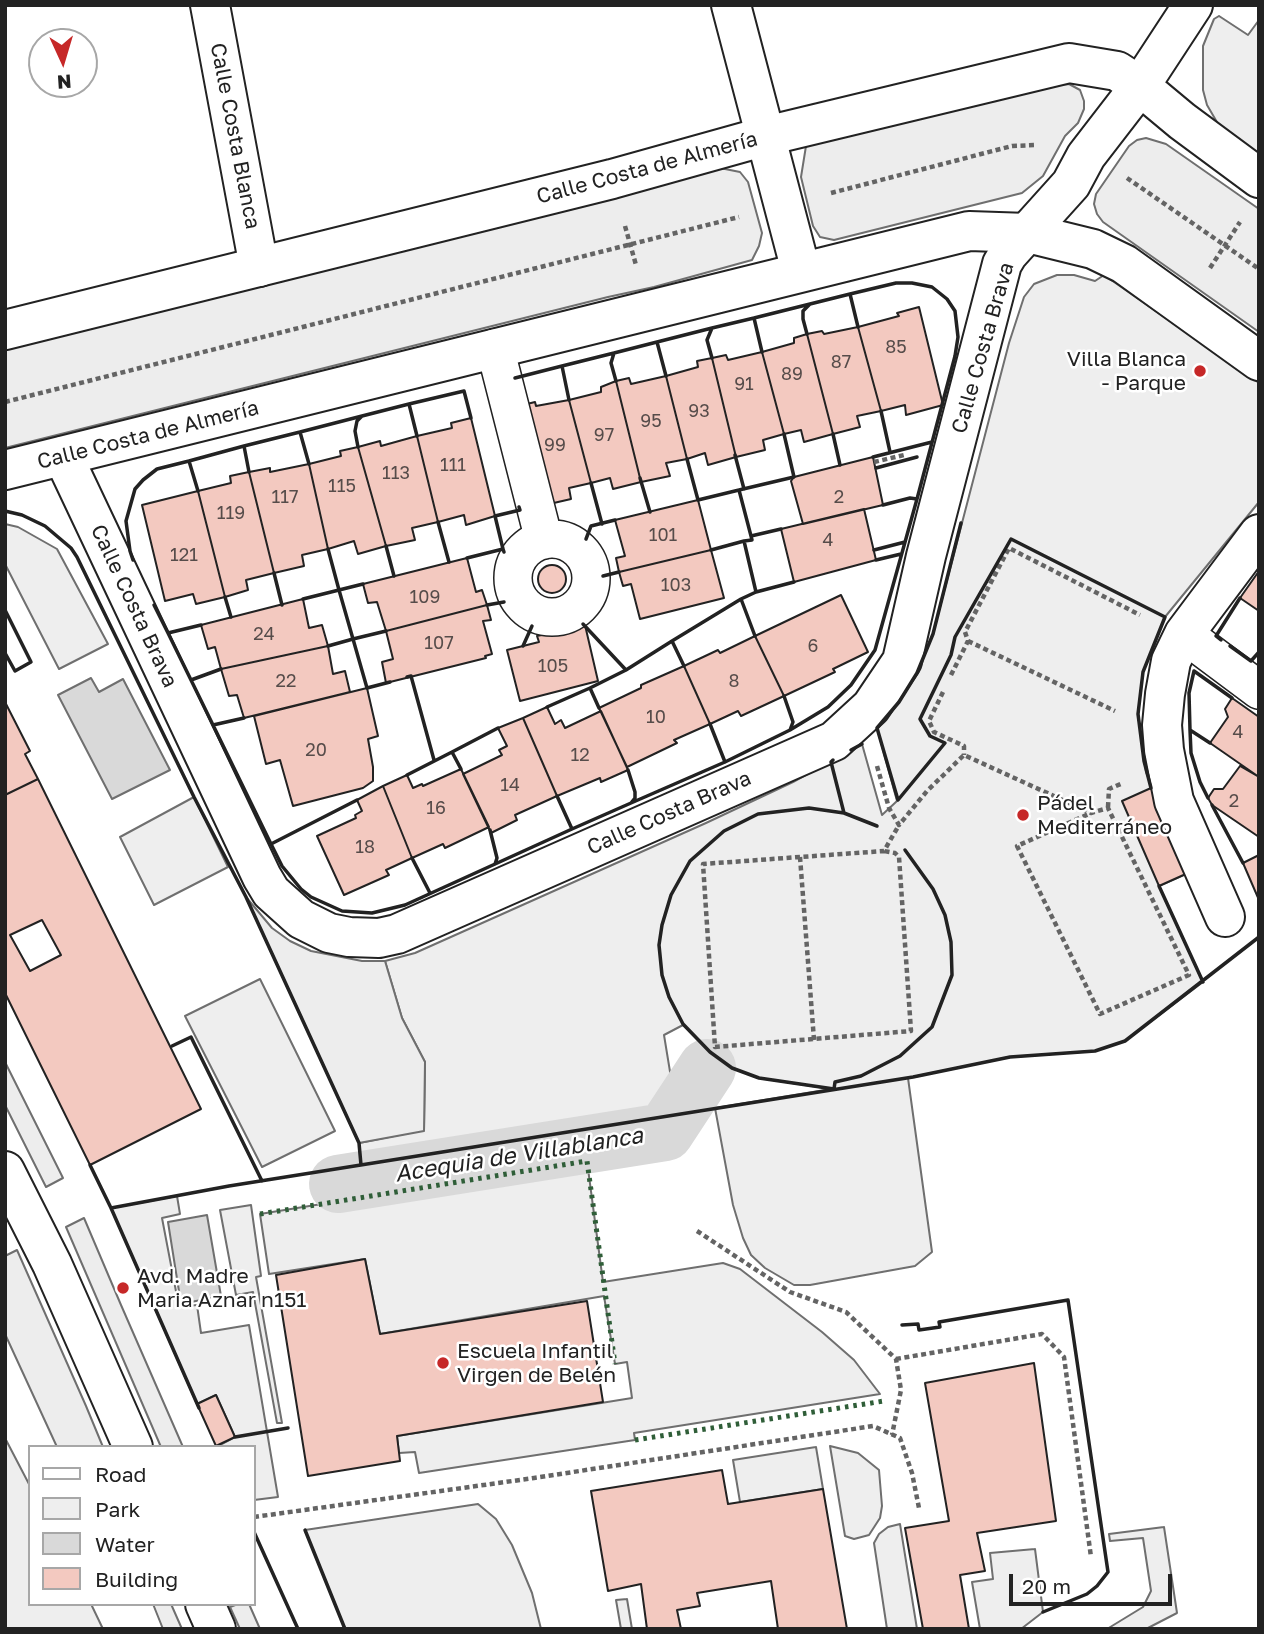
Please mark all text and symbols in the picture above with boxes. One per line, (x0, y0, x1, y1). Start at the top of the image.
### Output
north arrow (28, 28, 98, 98)
street label: Calle Costa Blanca (205, 41, 265, 231)
text: N (56, 70, 72, 94)
street label: Calle Costa de Almería (534, 126, 760, 210)
street label: Calle Costa Brava (947, 260, 1019, 436)
house number: 85 (885, 336, 907, 358)
place label: Villa Blanca - Parque (1067, 346, 1186, 396)
house number: 87 (831, 351, 851, 373)
house number: 89 (781, 363, 803, 385)
marker: Villa Blanca - Parque (1192, 363, 1208, 379)
house number: 91 (734, 373, 754, 395)
street label: Calle Costa de Almería (35, 395, 261, 475)
house number: 93 (688, 400, 710, 422)
house number: 95 (640, 410, 662, 432)
house number: 97 (594, 424, 614, 446)
house number: 99 (544, 434, 566, 456)
house number: 111 (440, 454, 466, 476)
house number: 113 (382, 462, 410, 484)
house number: 115 (328, 475, 356, 497)
house number: 117 (272, 486, 298, 508)
house number: 2 (834, 486, 844, 508)
house number: 119 (217, 502, 245, 524)
street label: Calle Costa Brava (85, 521, 183, 691)
house number: 101 (649, 524, 677, 546)
house number: 4 (823, 529, 833, 551)
house number: 121 (170, 544, 198, 566)
house number: 103 (661, 574, 691, 596)
house number: 109 (410, 586, 440, 608)
house number: 24 (253, 623, 275, 645)
house number: 107 (424, 632, 454, 654)
house number: 6 (808, 635, 818, 657)
house number: 105 (538, 655, 568, 677)
house number: 22 (276, 670, 296, 692)
house number: 8 (729, 670, 739, 692)
house number: 10 (646, 706, 666, 728)
house number: 4 (1233, 721, 1243, 743)
house number: 20 (305, 739, 327, 761)
house number: 12 (570, 744, 590, 766)
street label: Calle Costa Brava (583, 766, 755, 860)
house number: 14 (500, 774, 520, 796)
place label: Pádel Mediterráneo (1037, 790, 1172, 840)
house number: 2 (1229, 790, 1239, 812)
house number: 16 (426, 797, 446, 819)
marker: Pádel Mediterráneo (1015, 807, 1031, 823)
house number: 18 (355, 836, 375, 858)
water label: Acequia de Villablanca (393, 1122, 645, 1188)
place label: Avd. Madre Maria Aznar n151 (137, 1263, 307, 1313)
marker: Avd. Madre Maria Aznar n151 (115, 1280, 131, 1296)
place label: Escuela Infantil Virgen de Belén (457, 1338, 616, 1388)
marker: Escuela Infantil Virgen de Belén (435, 1355, 451, 1371)
legend (28, 1445, 256, 1606)
text: Road (95, 1461, 146, 1487)
text: Park (95, 1496, 140, 1522)
text: Water (95, 1531, 155, 1557)
scale bar (1012, 1560, 1175, 1604)
text: Building (95, 1566, 178, 1592)
text: 20 m (1022, 1573, 1071, 1599)

